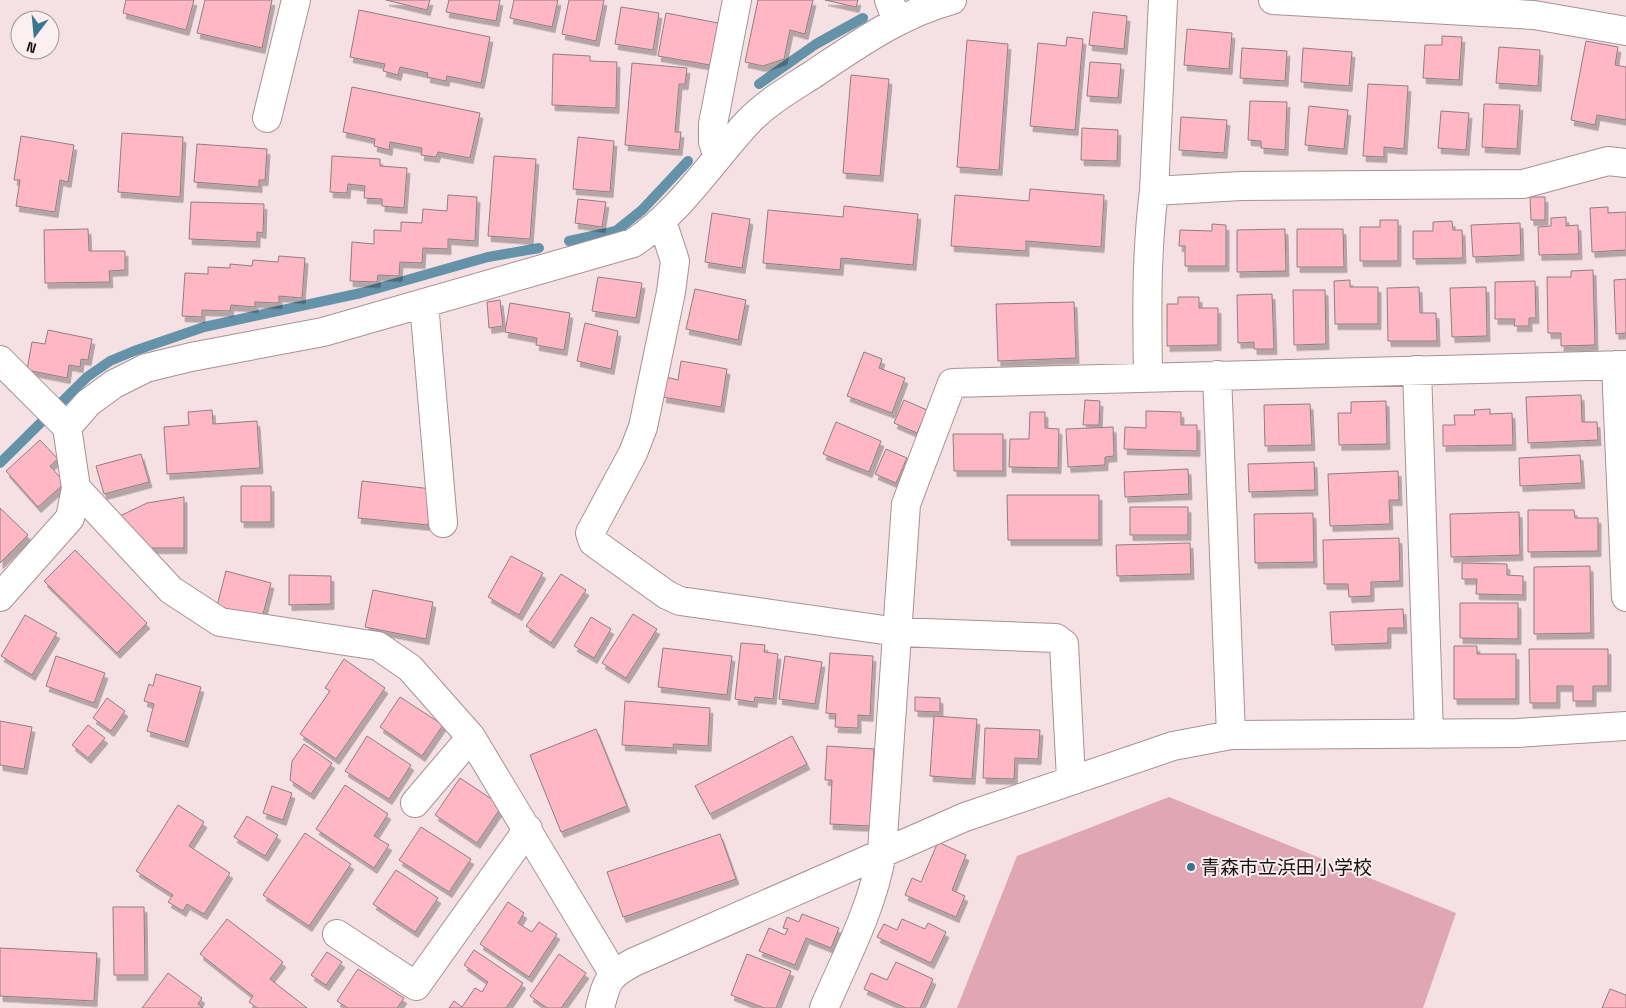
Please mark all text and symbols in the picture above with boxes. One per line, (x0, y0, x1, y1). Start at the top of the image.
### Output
north arrow (10, 10, 60, 60)
text: N (24, 38, 38, 57)
place label: 青森市立浜田小学校 (1201, 855, 1372, 880)
marker: 青森市立浜田小学校 (1185, 861, 1197, 873)

